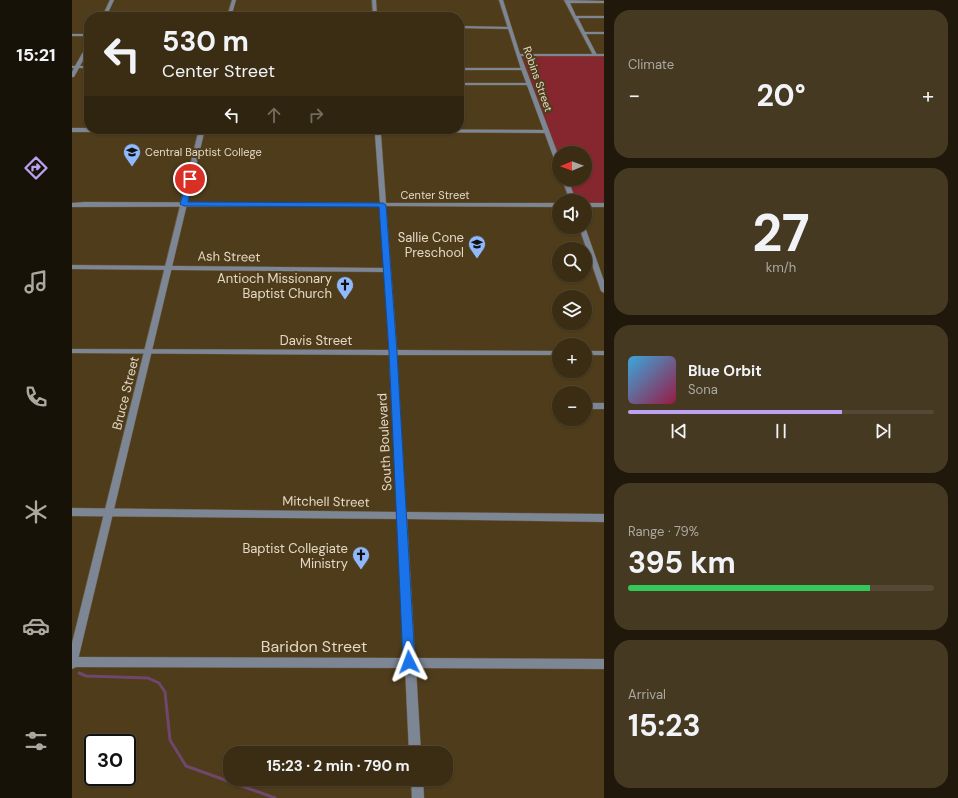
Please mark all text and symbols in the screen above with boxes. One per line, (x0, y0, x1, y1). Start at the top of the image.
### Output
text: 530 m (162, 23, 249, 60)
icon: left (96, 28, 148, 80)
text: 15:21 (16, 43, 56, 67)
street label: Robins Street (520, 44, 556, 114)
text: Climate (628, 56, 674, 73)
text: Center Street (162, 59, 275, 83)
text: 20° (756, 76, 806, 115)
text: − (628, 81, 640, 110)
text: + (922, 81, 934, 110)
icon: left (221, 104, 243, 126)
icon: ahead (263, 104, 285, 126)
icon: right (305, 104, 327, 126)
school or university icon: Central Baptist College (122, 142, 142, 167)
place label: Central Baptist College (145, 145, 262, 159)
north arrow (552, 146, 592, 186)
map controls (552, 146, 592, 426)
icon: directions (22, 154, 50, 182)
pin (173, 162, 207, 196)
icon: arrive (179, 168, 201, 190)
street label: Center Street (400, 188, 470, 202)
button: sound (552, 194, 592, 234)
text: 27 (752, 199, 810, 267)
place label: Sallie Cone Preschool (398, 229, 464, 261)
school or university icon: Sallie Cone Preschool (467, 234, 487, 259)
button: search (552, 242, 592, 282)
street label: Ash Street (197, 247, 261, 266)
text: km/h (766, 259, 796, 276)
icon: music (22, 268, 50, 296)
place label: Antioch Missionary Baptist Church (217, 270, 332, 302)
church icon: Antioch Missionary Baptist Church (335, 275, 355, 300)
button: layers (552, 290, 592, 330)
street label: Davis Street (280, 332, 352, 349)
button: + (552, 338, 592, 378)
street label: Bruce Street (108, 355, 143, 432)
text: Blue Orbit (688, 361, 762, 381)
text: Sona (688, 381, 718, 398)
icon: phone (22, 383, 50, 411)
button: − (552, 386, 592, 426)
street label: South Boulevard (373, 393, 396, 491)
icon: previous (668, 420, 690, 442)
icon: pause (770, 420, 792, 442)
icon: next (872, 420, 894, 442)
street label: Mitchell Street (282, 492, 370, 511)
icon: climate (22, 498, 50, 526)
text: Range · 79% (628, 523, 699, 540)
place label: Baptist Collegiate Ministry (242, 540, 348, 572)
text: 395 km (628, 543, 736, 582)
church icon: Baptist Collegiate Ministry (351, 545, 371, 570)
icon: car (22, 612, 50, 640)
street label: Baridon Street (261, 636, 367, 657)
position arrow (388, 641, 430, 683)
text: Arrival (628, 686, 666, 703)
text: 15:23 (628, 706, 701, 745)
icon: filters (22, 727, 50, 755)
speed limit sign: 30 (84, 734, 136, 786)
text: 15:23 · 2 min · 790 m (266, 756, 410, 776)

